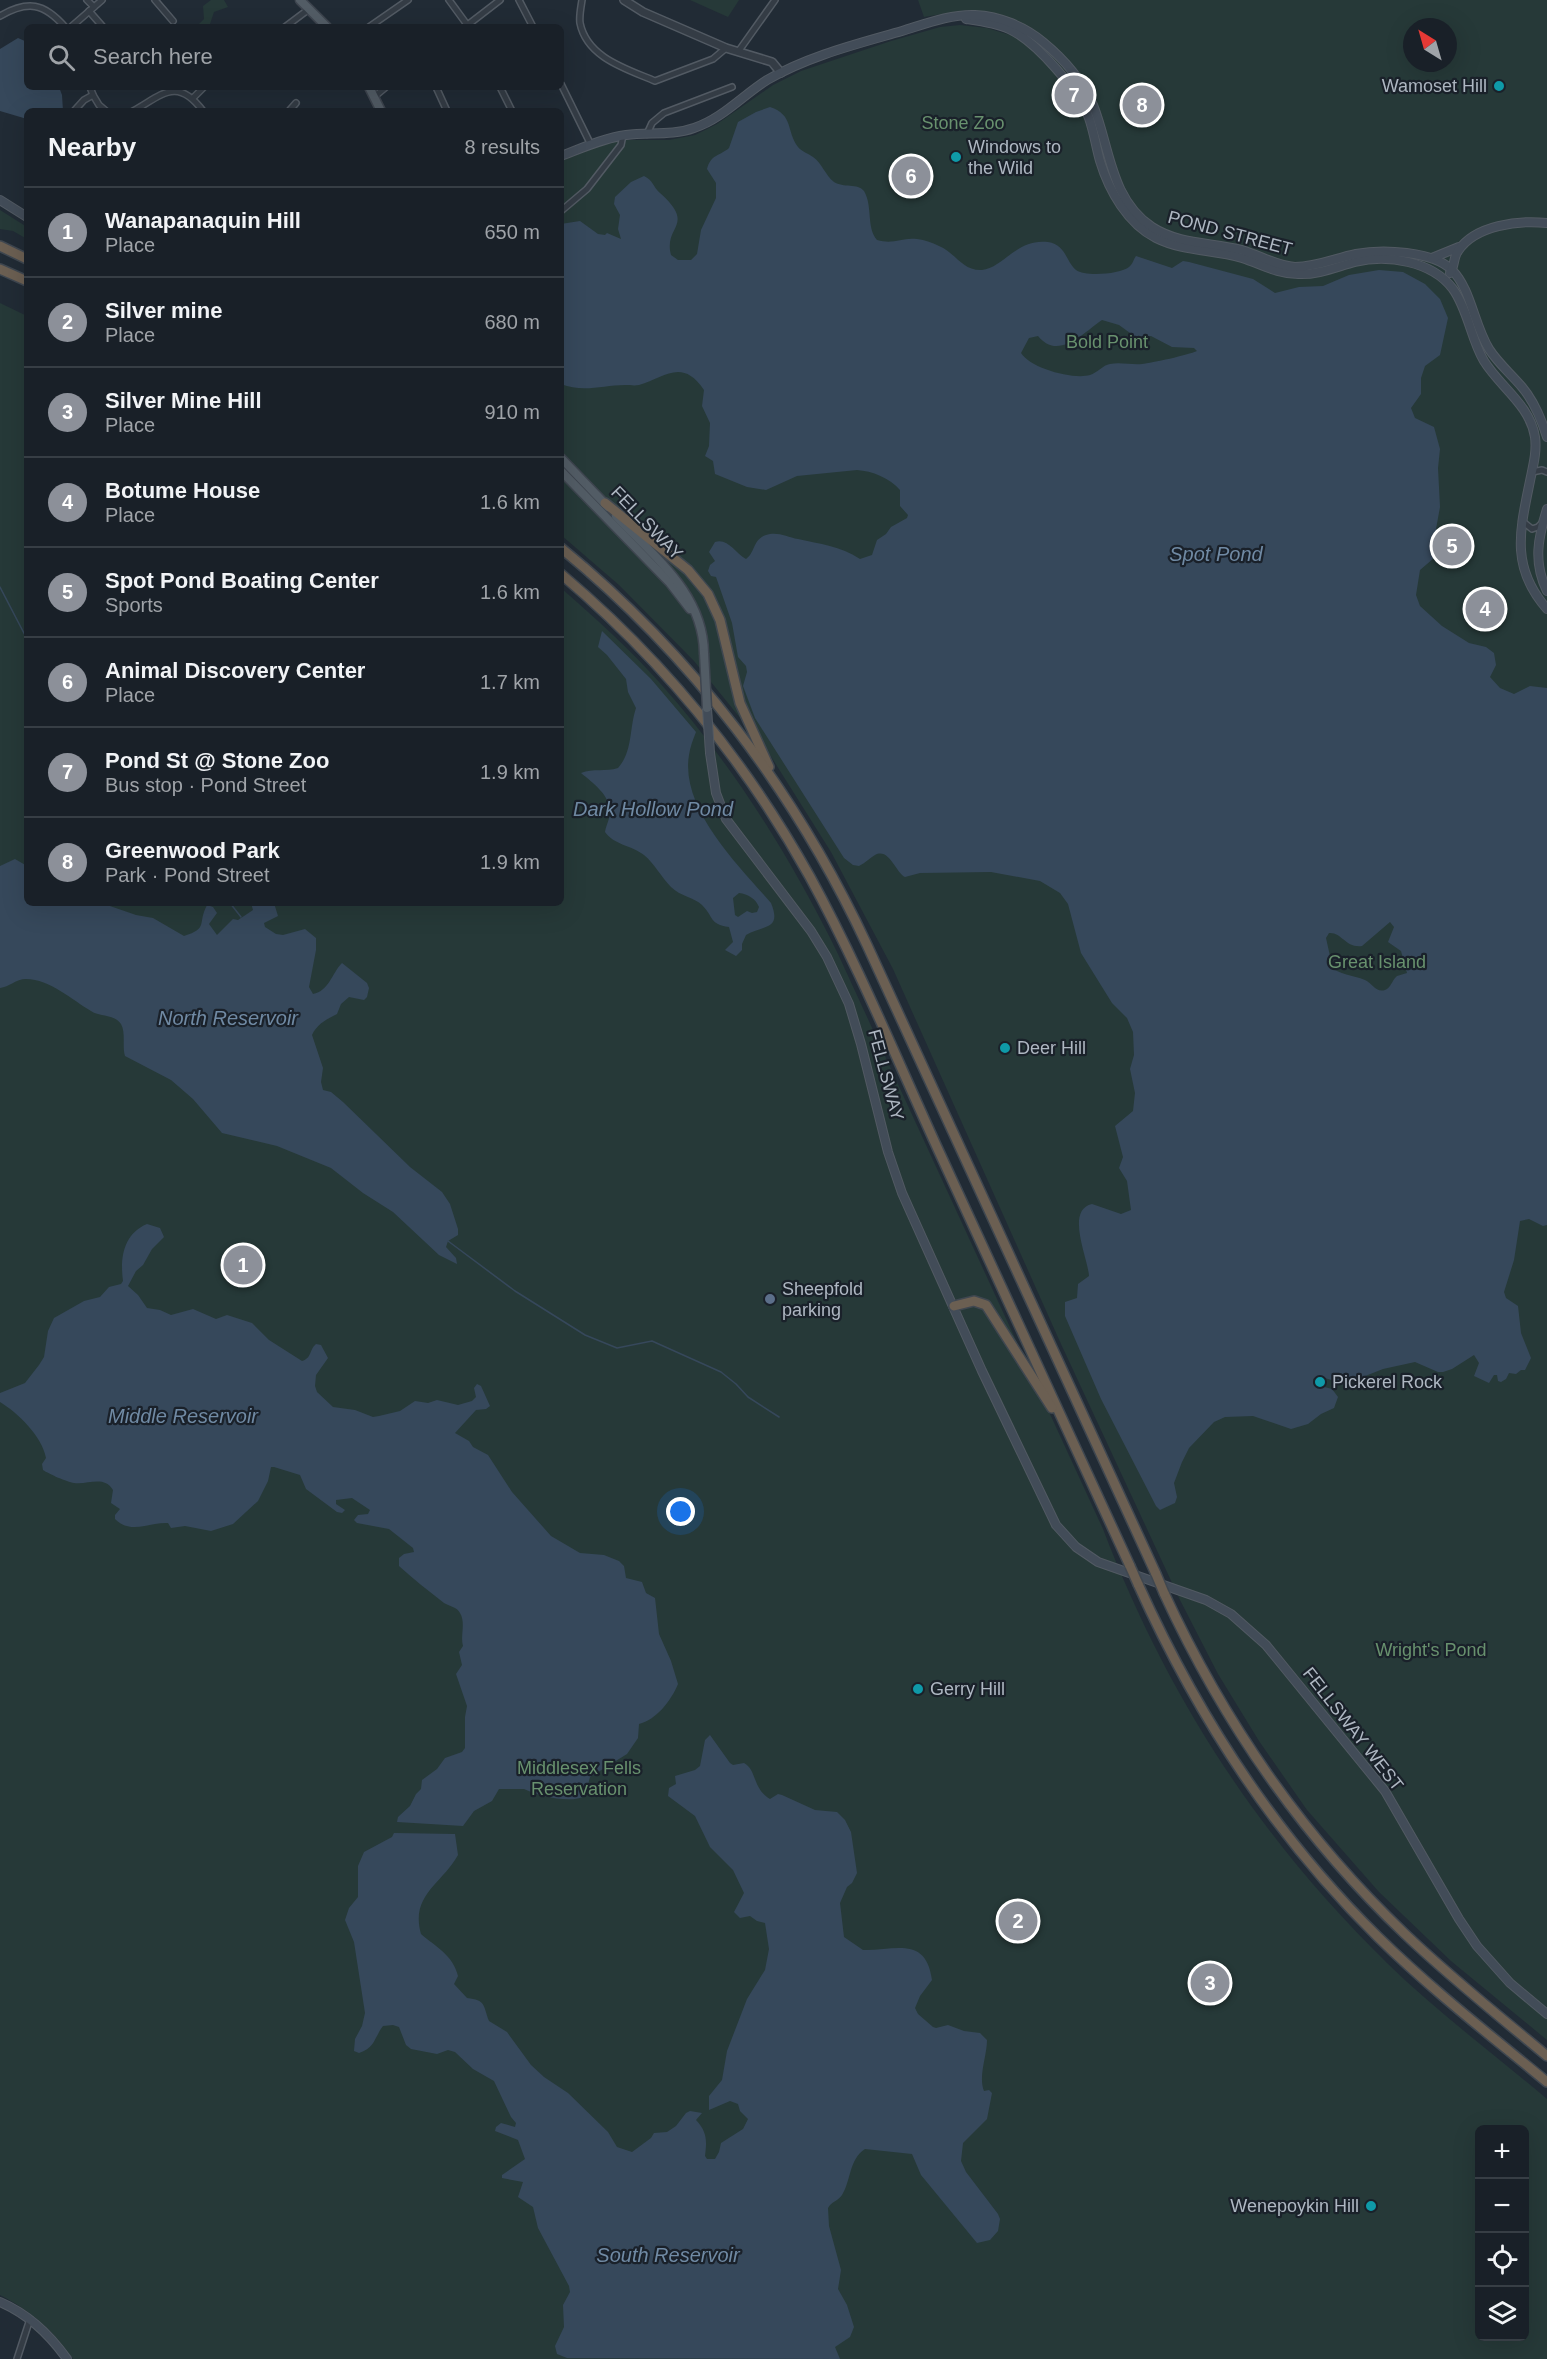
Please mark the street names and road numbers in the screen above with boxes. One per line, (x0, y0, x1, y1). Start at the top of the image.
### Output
street label: POND STREET (1166, 207, 1294, 259)
street label: FELLSWAY (607, 482, 687, 564)
street label: FELLSWAY (864, 1027, 908, 1123)
street label: FELLSWAY WEST (1299, 1663, 1407, 1795)

